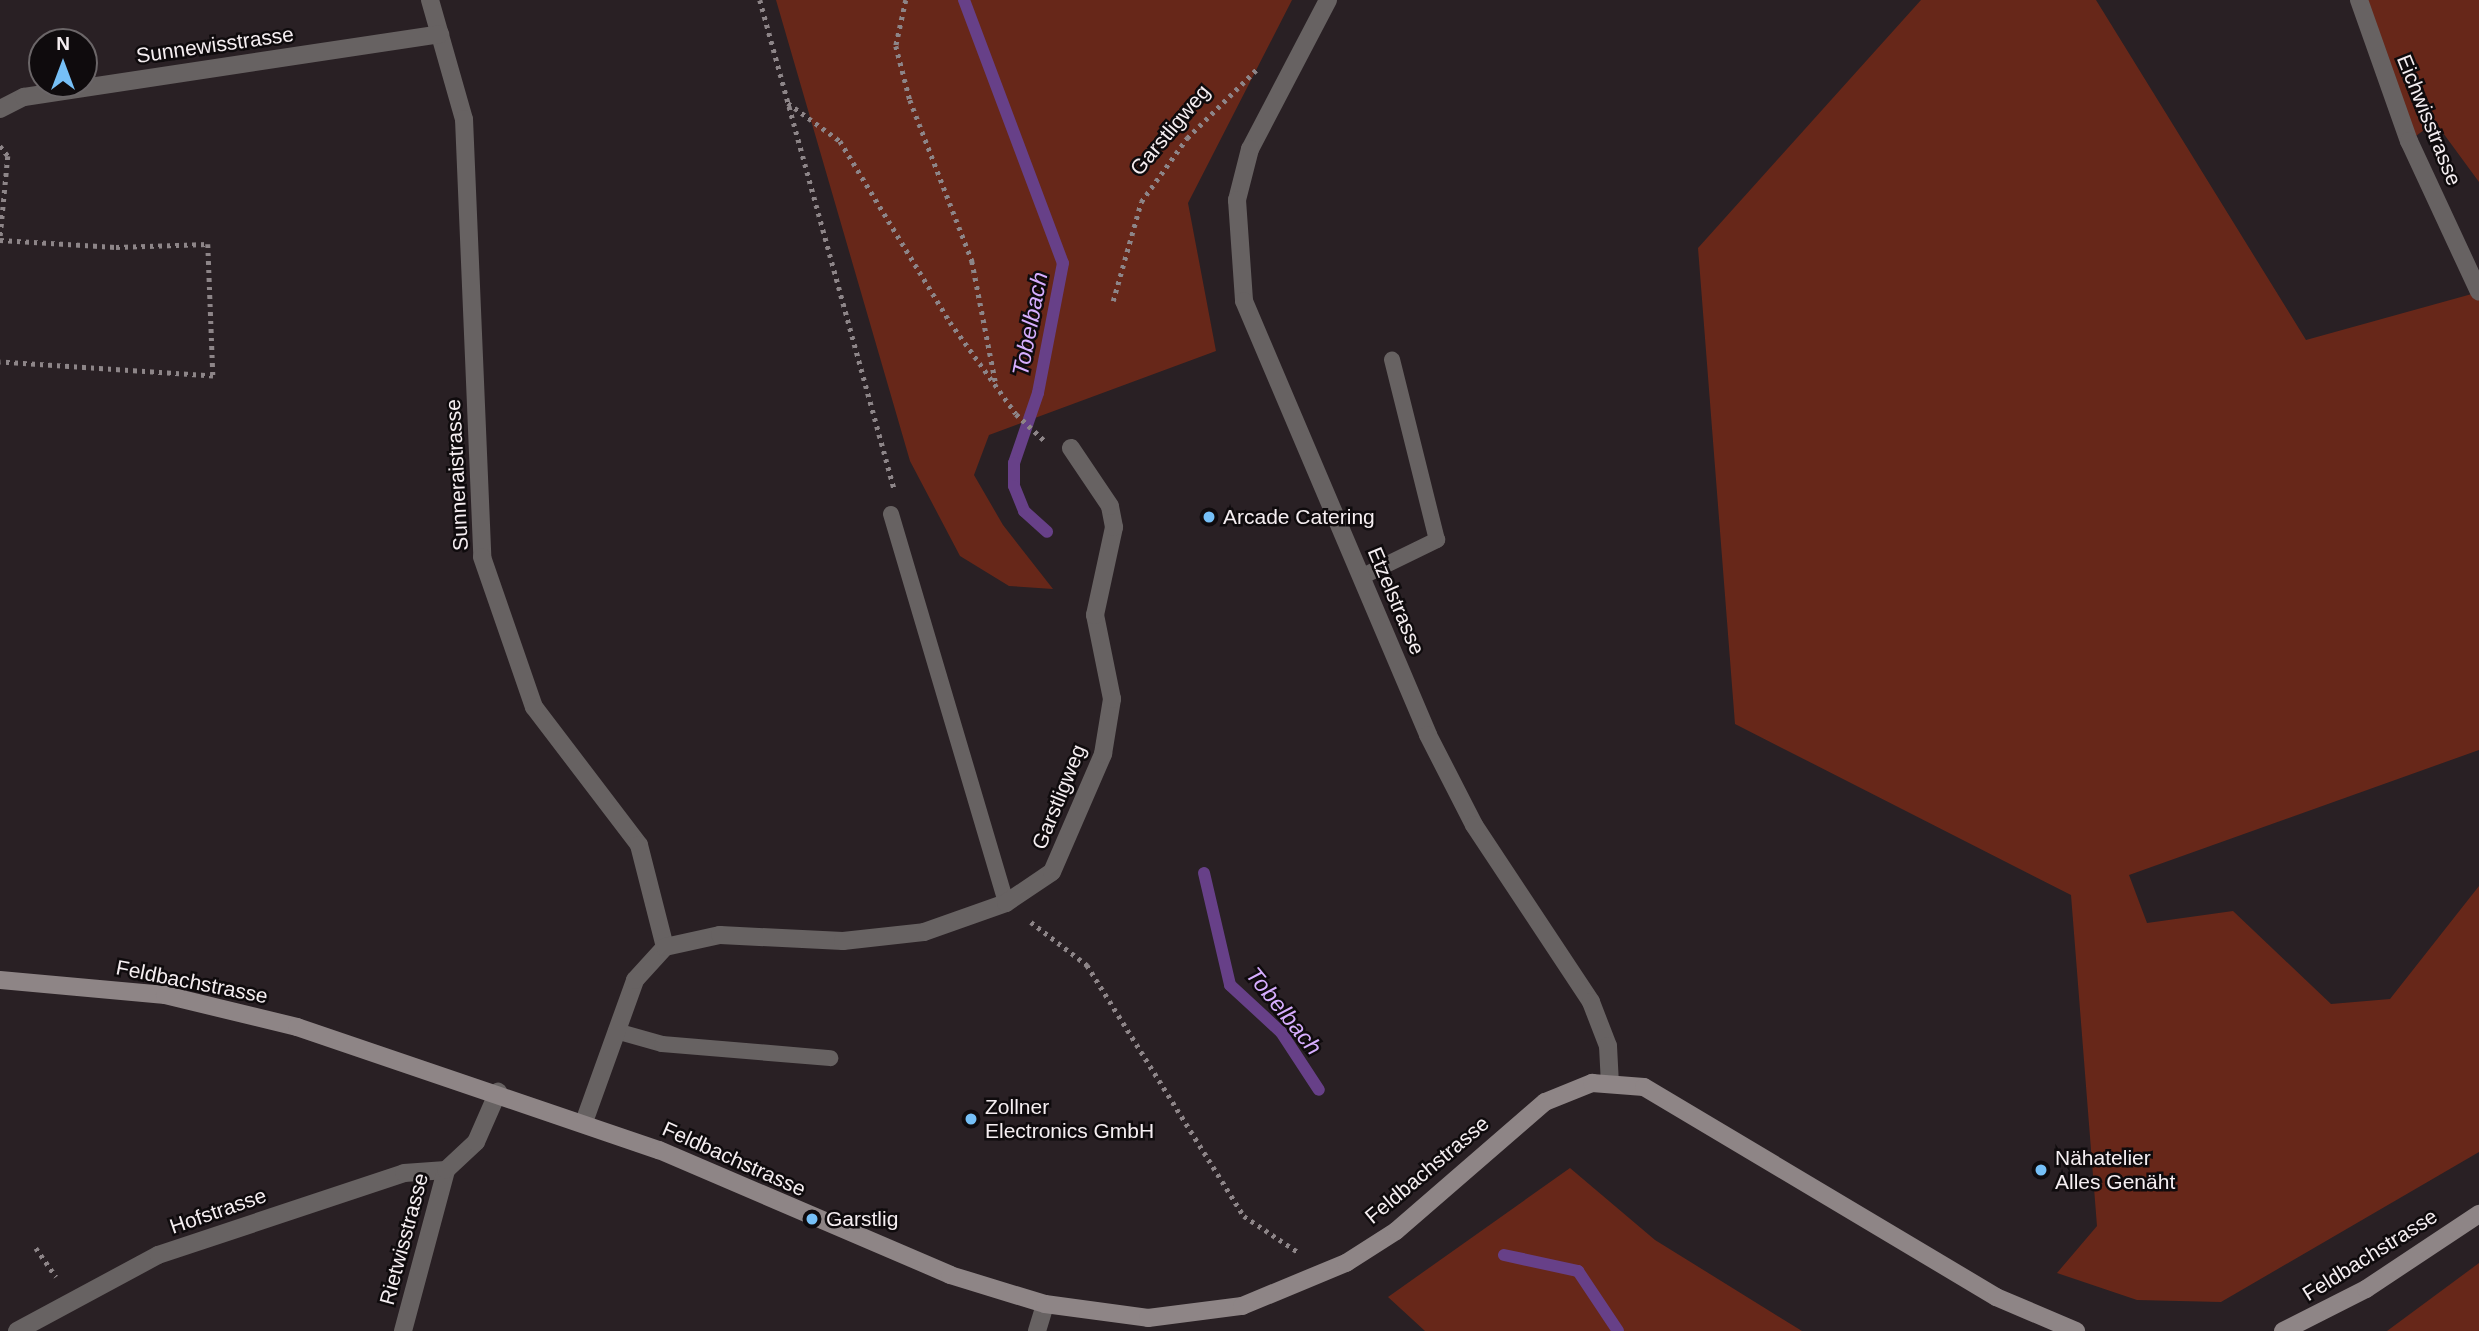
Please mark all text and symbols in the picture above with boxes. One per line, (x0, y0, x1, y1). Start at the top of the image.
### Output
street label: Sunnewisstrasse (135, 21, 295, 69)
north arrow (28, 28, 98, 98)
text: N (56, 33, 70, 54)
street label: Eichwisstrasse (2391, 51, 2467, 189)
street label: Garstligweg (1125, 79, 1215, 181)
water label: Tobelbach (1006, 270, 1054, 378)
street label: Sunneraistrasse (440, 399, 474, 551)
place label: Arcade Catering (1223, 504, 1375, 530)
marker: Arcade Catering (1201, 509, 1217, 525)
street label: Etzelstrasse (1362, 543, 1430, 659)
street label: Garstligweg (1027, 741, 1091, 853)
street label: Feldbachstrasse (114, 955, 270, 1009)
water label: Tobelbach (1240, 961, 1328, 1061)
place label: Zollner Electronics GmbH (985, 1094, 1154, 1144)
marker: Zollner Electronics GmbH (963, 1111, 979, 1127)
street label: Feldbachstrasse (1360, 1111, 1494, 1229)
street label: Feldbachstrasse (658, 1116, 810, 1202)
place label: Nähatelier Alles Genäht (2055, 1145, 2175, 1195)
marker: Nähatelier Alles Genäht (2033, 1162, 2049, 1178)
street label: Rietwisstrasse (374, 1170, 434, 1308)
street label: Hofstrasse (166, 1183, 270, 1239)
street label: Feldbachstrasse (2298, 1203, 2442, 1307)
place label: Garstlig (826, 1206, 898, 1232)
marker: Garstlig (804, 1211, 820, 1227)

